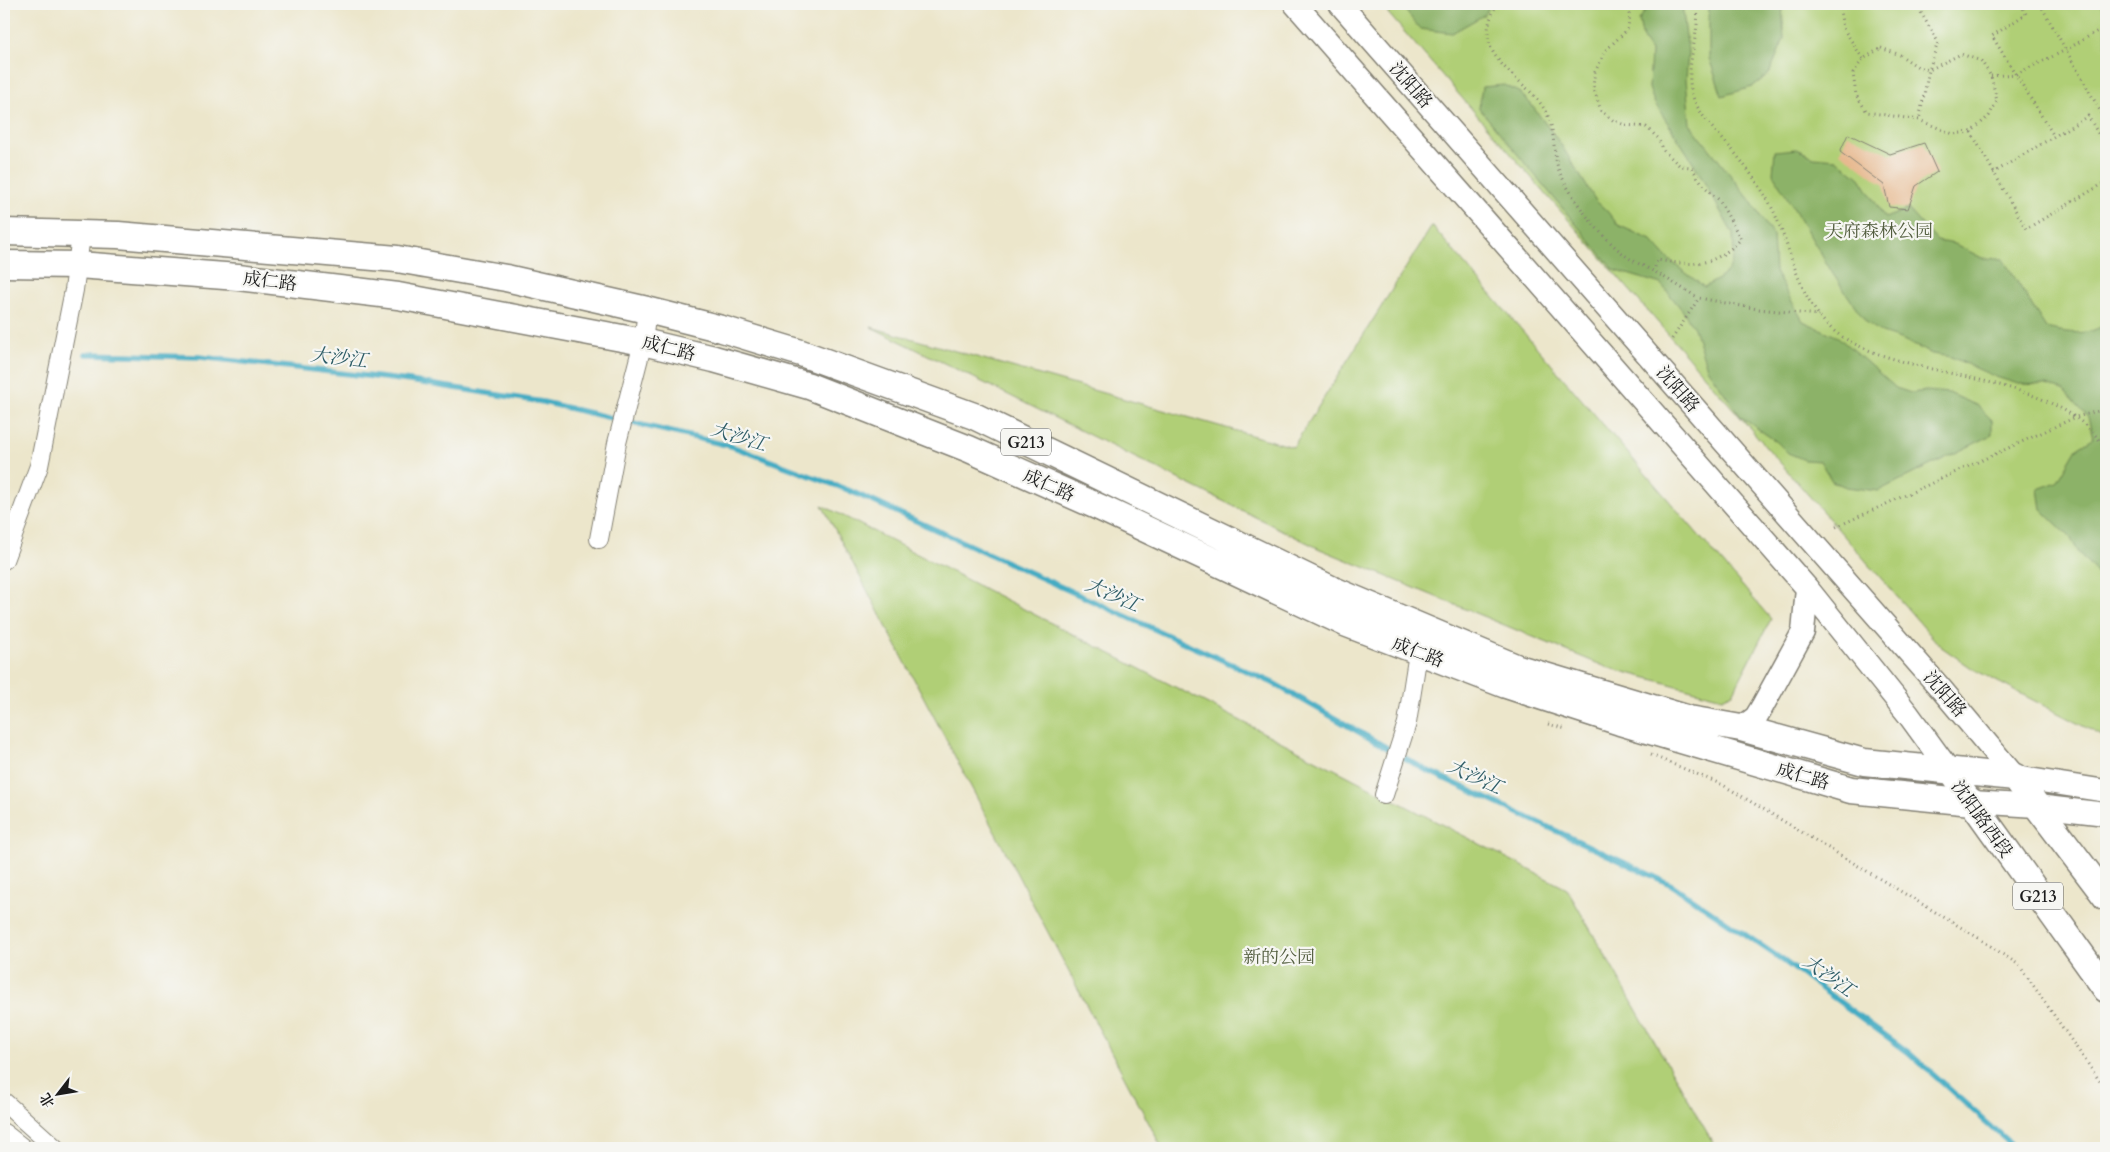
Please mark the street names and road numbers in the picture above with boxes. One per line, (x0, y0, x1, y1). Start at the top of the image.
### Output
street label: 沈阳路 (1383, 57, 1438, 114)
street label: 成仁路 (242, 266, 298, 297)
street label: 成仁路 (640, 330, 698, 367)
street label: 沈阳路 (1650, 361, 1705, 418)
road number: G213 (1001, 428, 1051, 456)
street label: 成仁路 (1019, 463, 1079, 508)
street label: 成仁路 (1388, 631, 1448, 674)
street label: 沈阳路 (1917, 666, 1972, 723)
street label: 成仁路 (1773, 757, 1832, 796)
street label: 沈阳路西段 (1945, 776, 2018, 863)
road number: G213 (2013, 882, 2063, 909)

